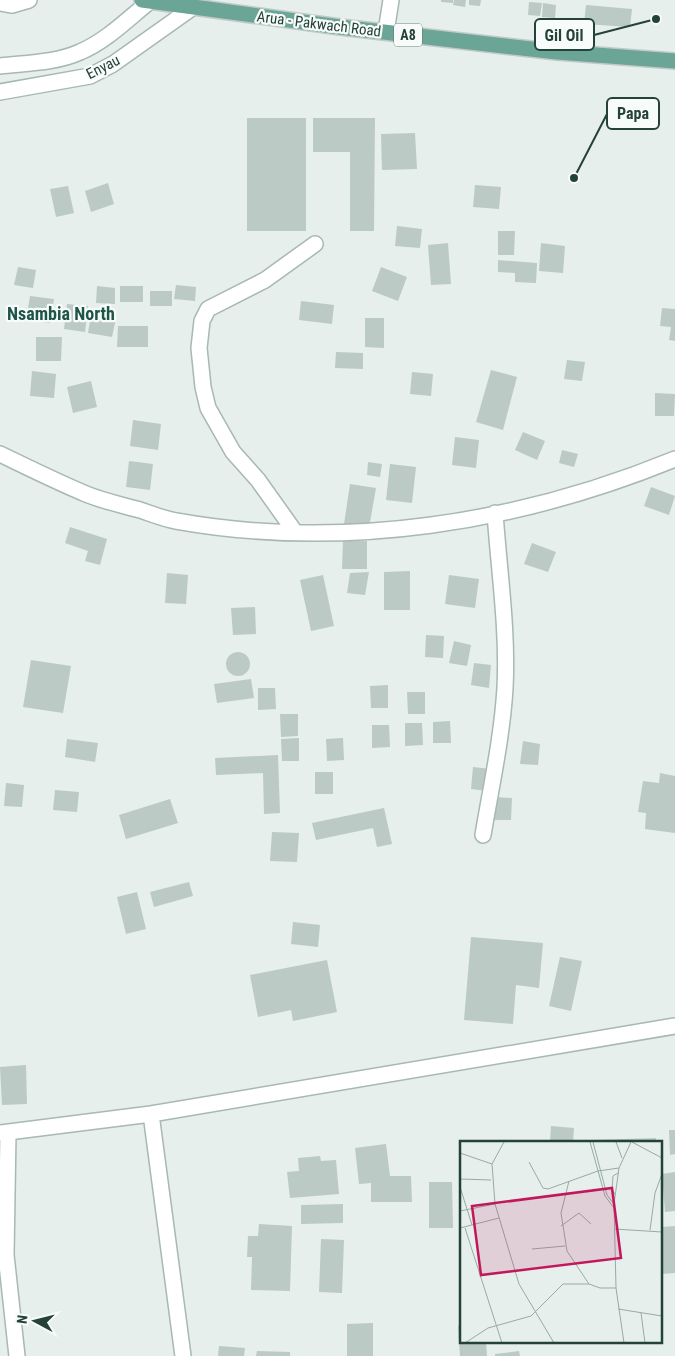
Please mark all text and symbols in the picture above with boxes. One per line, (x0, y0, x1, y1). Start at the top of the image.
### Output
street label: Arua - Pakwach Road (256, 7, 382, 41)
callout: Gil Oil (535, 19, 594, 50)
road number: A8 (394, 24, 422, 46)
text: Gil Oil (545, 26, 583, 45)
street label: Enyau (83, 51, 123, 83)
callout: Papa (607, 98, 659, 129)
text: Papa (617, 104, 649, 123)
district label: Nsambia North (7, 303, 115, 324)
inset map (460, 1141, 662, 1344)
north arrow (10, 1296, 60, 1346)
text: N (14, 1314, 31, 1325)

